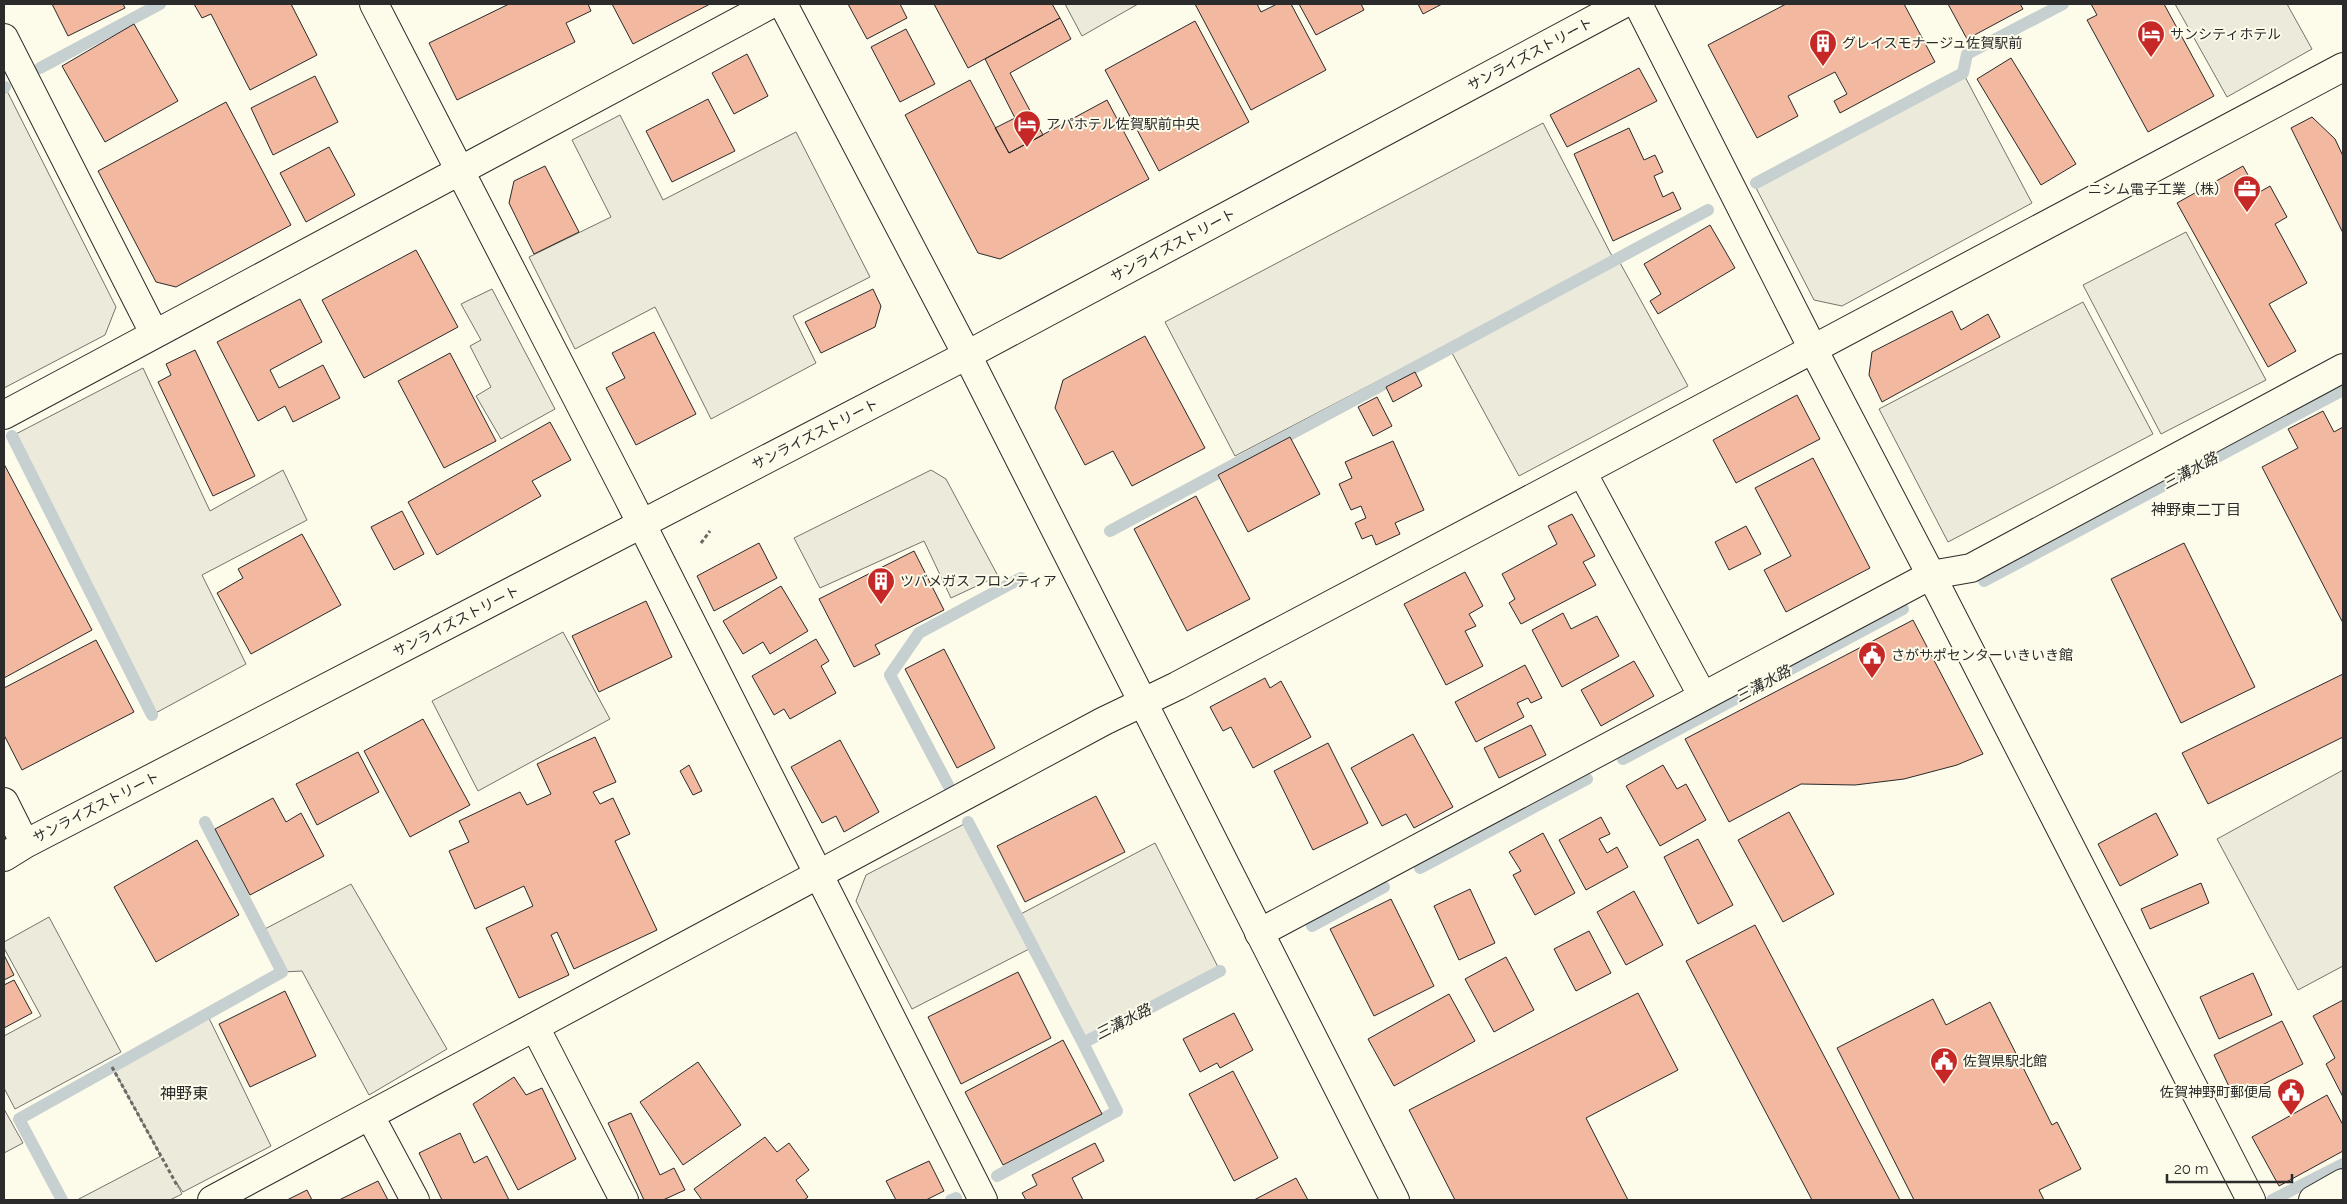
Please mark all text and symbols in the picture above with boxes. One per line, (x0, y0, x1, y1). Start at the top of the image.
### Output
street label: サンライズストリート (1465, 14, 1595, 94)
hotel icon: サンシティホテル (2136, 19, 2166, 58)
place label: サンシティホテル (2170, 26, 2281, 42)
building icon: グレイスモナージュ佐賀駅前 (1808, 28, 1838, 67)
place label: グレイスモナージュ佐賀駅前 (1842, 35, 2022, 51)
hotel icon: アパホテル佐賀駅前中央 (1012, 109, 1042, 148)
place label: アパホテル佐賀駅前中央 (1046, 116, 1200, 132)
office icon: ニシム電子工業（株） (2232, 174, 2262, 213)
place label: ニシム電子工業（株） (2088, 181, 2228, 197)
street label: サンライズストリート (1108, 205, 1238, 285)
street label: サンライズストリート (749, 395, 881, 473)
water label: 三溝水路 (2159, 448, 2222, 493)
district label: 神野東二丁目 (2151, 501, 2241, 519)
building icon: ツバメガス フロンティア (866, 566, 896, 605)
place label: ツバメガス フロンティア (900, 573, 1057, 589)
street label: サンライズストリート (390, 582, 522, 660)
public building icon: さがサポセンターいきいき館 (1857, 640, 1887, 679)
place label: さがサポセンターいきいき館 (1891, 647, 2073, 663)
water label: 三溝水路 (1732, 661, 1795, 706)
street label: サンライズストリート (30, 768, 162, 846)
water label: 三溝水路 (1092, 999, 1156, 1044)
public building icon: 佐賀県駅北館 (1929, 1046, 1959, 1085)
place label: 佐賀県駅北館 (1963, 1053, 2047, 1069)
public building icon: 佐賀神野町郵便局 (2276, 1077, 2306, 1116)
district label: 神野東 (160, 1084, 208, 1103)
place label: 佐賀神野町郵便局 (2160, 1084, 2272, 1100)
scale bar (2167, 1152, 2292, 1184)
text: 20 m (2174, 1160, 2209, 1178)

